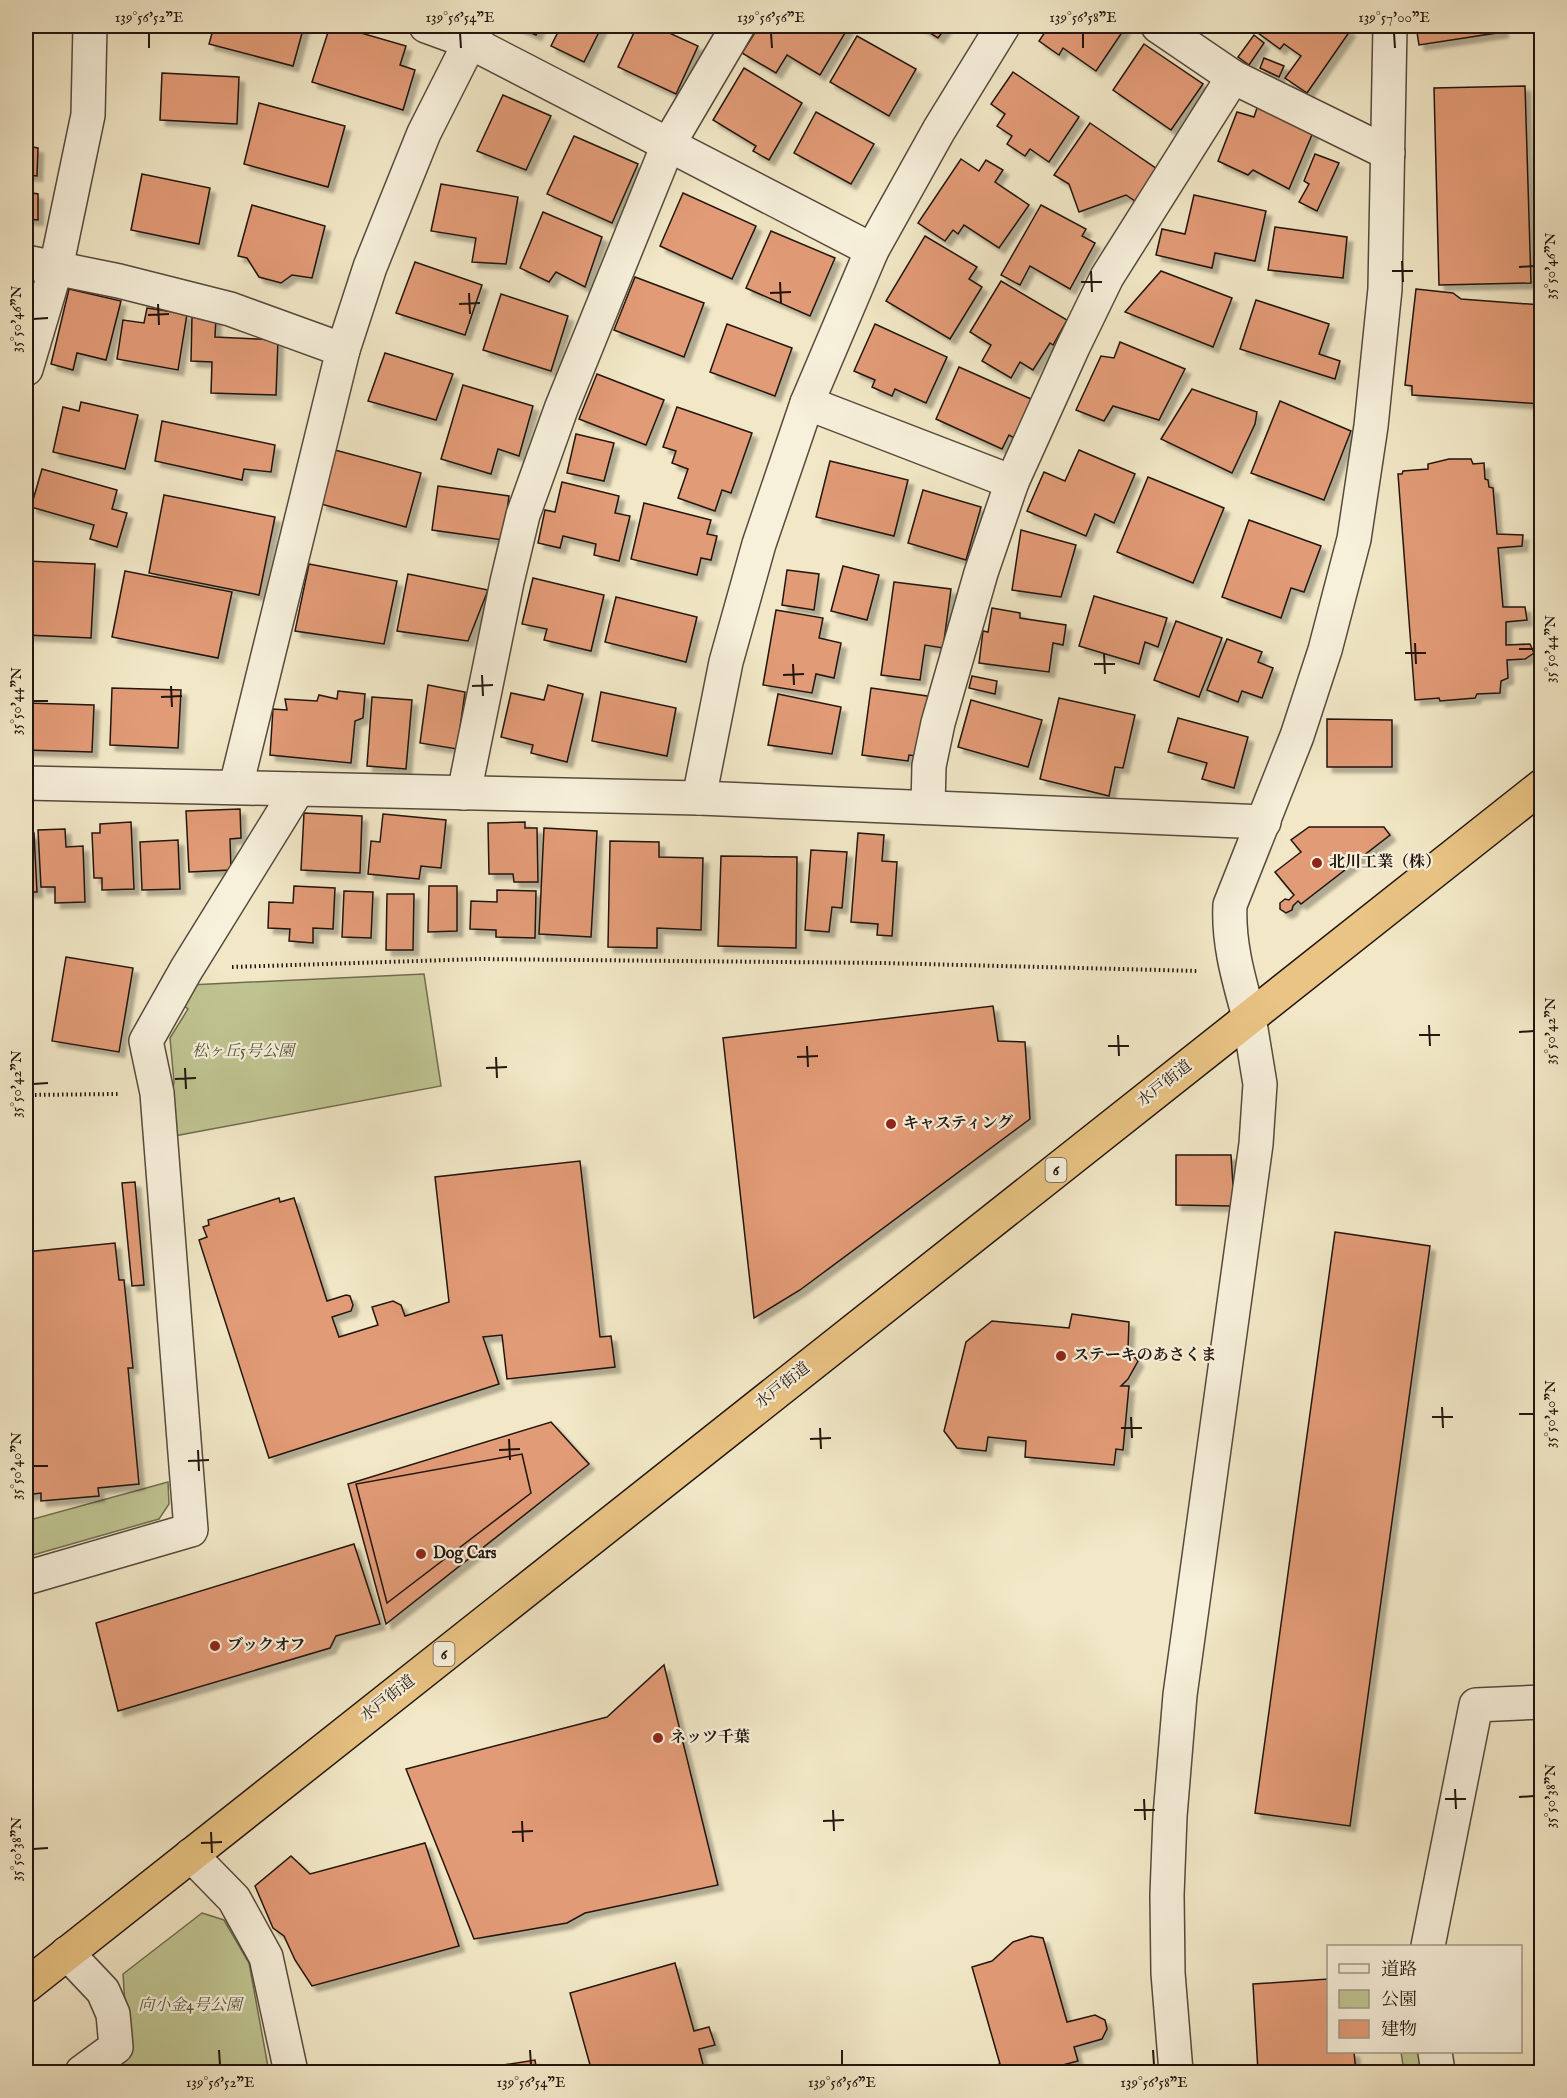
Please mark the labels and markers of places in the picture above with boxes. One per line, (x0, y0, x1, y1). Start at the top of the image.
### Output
place label: 北川工業（株） (1329, 853, 1441, 873)
marker: 北川工業（株） (1310, 856, 1324, 870)
place label: キャスティング (903, 1114, 1013, 1134)
marker: キャスティング (884, 1117, 898, 1131)
place label: ステーキのあさくま (1073, 1346, 1217, 1366)
marker: ステーキのあさくま (1054, 1349, 1068, 1363)
place label: Dog Cars (433, 1544, 497, 1564)
marker: Dog Cars (414, 1547, 428, 1561)
place label: ブックオフ (227, 1636, 305, 1656)
marker: ブックオフ (208, 1639, 222, 1653)
place label: ネッツ千葉 (670, 1728, 750, 1748)
marker: ネッツ千葉 (651, 1731, 665, 1745)

